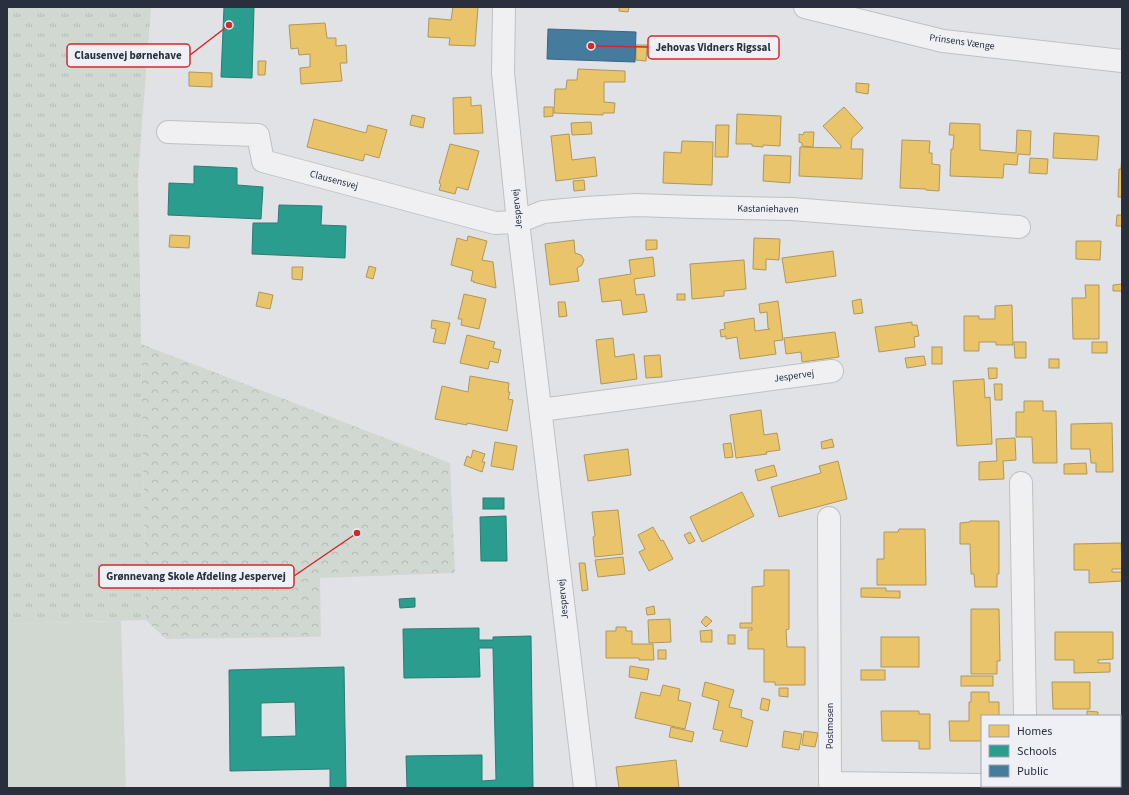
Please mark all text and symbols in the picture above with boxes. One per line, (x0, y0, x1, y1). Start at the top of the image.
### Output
street label: Prinsens Vænge (928, 30, 996, 54)
callout: Jehovas Vidners Rigssal (648, 36, 779, 59)
text: Jehovas Vidners Rigssal (655, 40, 771, 55)
callout: Clausenvej børnehave (67, 44, 190, 67)
text: Clausenvej børnehave (74, 48, 182, 63)
street label: Clausensvej (308, 167, 360, 193)
street label: Jespervej (508, 188, 526, 230)
street label: Kastaniehaven (737, 201, 799, 217)
street label: Jespervej (773, 366, 815, 386)
callout: Grønnevang Skole Afdeling Jespervej (99, 565, 294, 588)
text: Grønnevang Skole Afdeling Jespervej (106, 569, 286, 584)
street label: Jespervej (554, 578, 572, 620)
street label: Postmosen (823, 703, 837, 749)
legend (981, 715, 1121, 787)
text: Homes (1017, 723, 1052, 740)
text: Schools (1017, 743, 1057, 760)
text: Public (1017, 763, 1049, 780)

